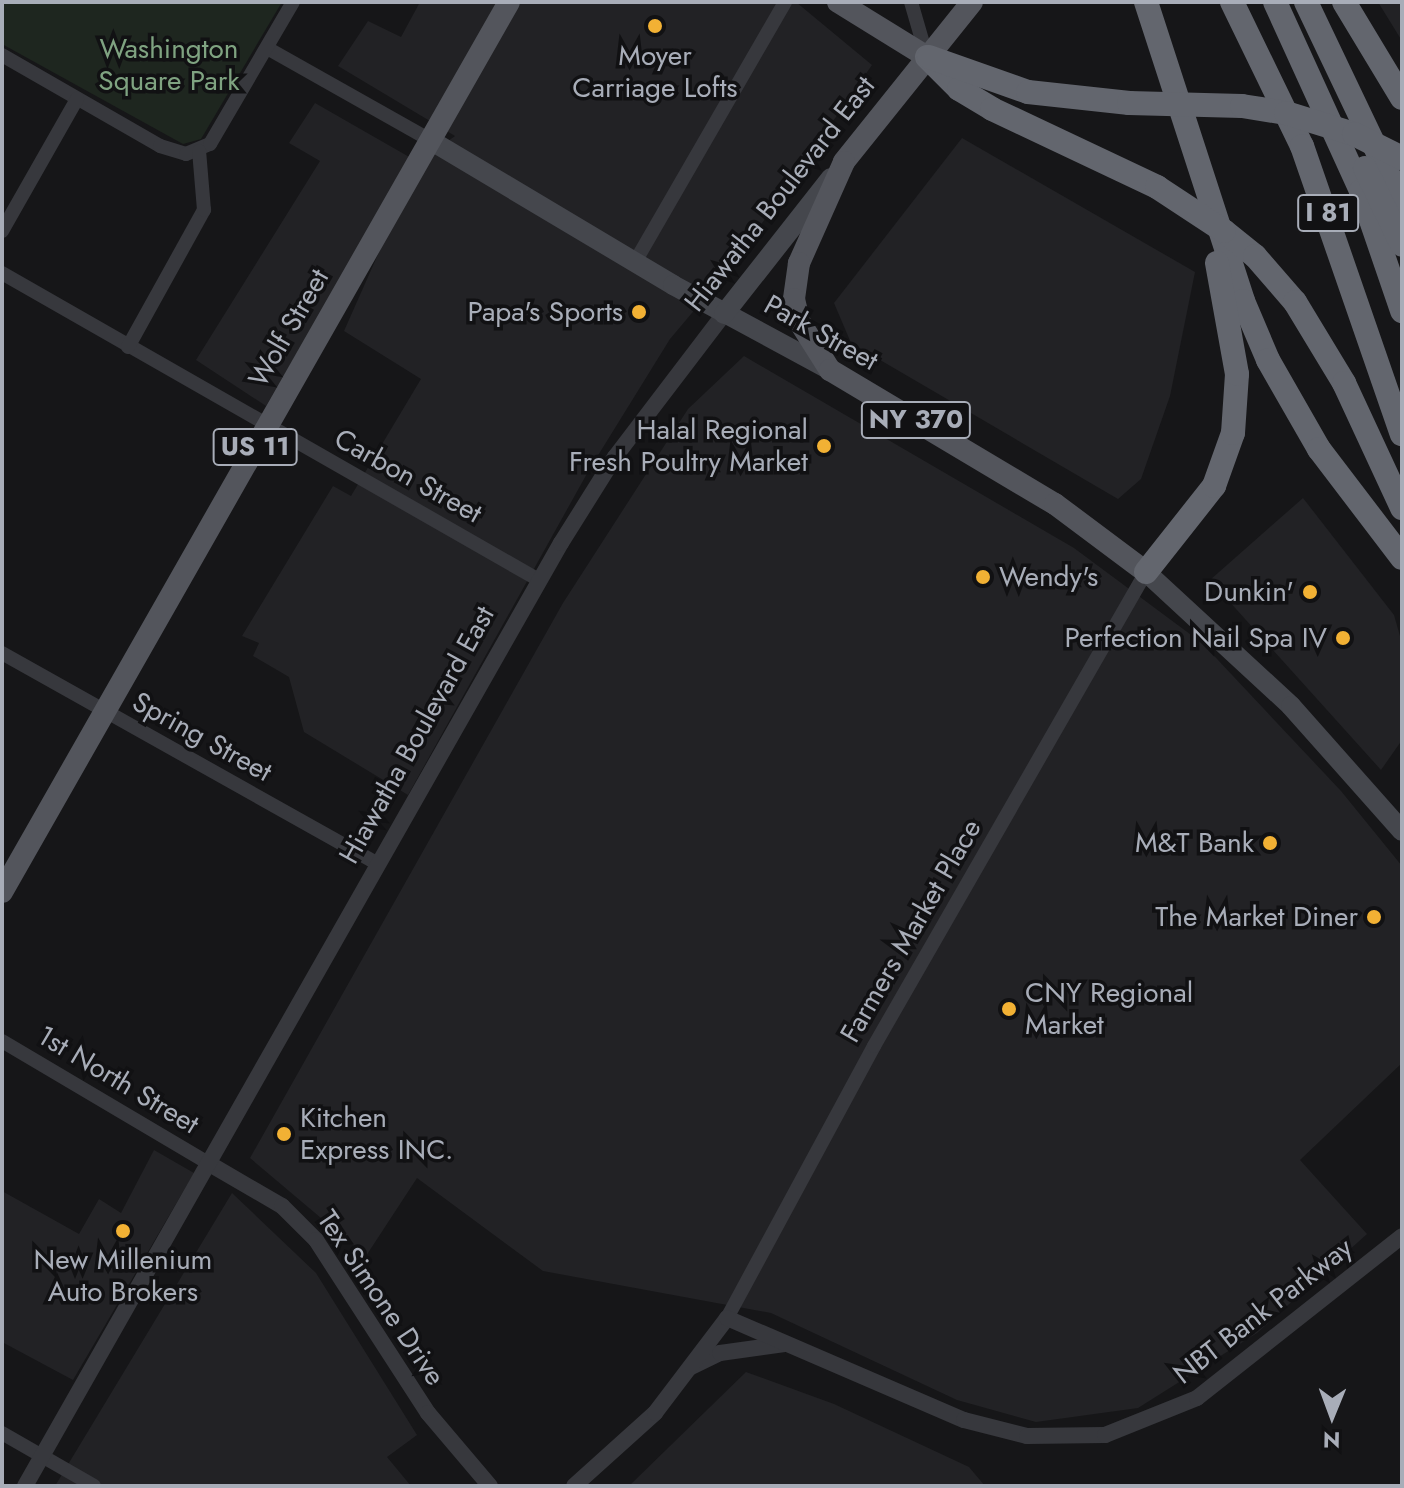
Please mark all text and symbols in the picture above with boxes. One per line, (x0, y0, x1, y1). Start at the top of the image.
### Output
marker: Moyer Carriage Lofts (646, 17, 664, 35)
park label: Washington Square Park (98, 32, 240, 98)
place label: Moyer Carriage Lofts (572, 39, 738, 105)
street label: Hiawatha Boulevard East (678, 70, 882, 318)
road number: I 81 (1296, 191, 1360, 235)
street label: Wolf Street (242, 263, 336, 393)
street label: Park Street (758, 288, 884, 378)
place label: Papa's Sports (467, 295, 623, 329)
marker: Papa's Sports (630, 303, 648, 321)
road number: NY 370 (860, 398, 972, 442)
place label: Halal Regional Fresh Poultry Market (569, 413, 808, 479)
street label: Carbon Street (328, 422, 488, 530)
road number: US 11 (211, 425, 299, 469)
marker: Halal Regional Fresh Poultry Market (815, 437, 833, 455)
place label: Wendy's (999, 560, 1098, 594)
marker: Wendy's (974, 568, 992, 586)
place label: Dunkin' (1204, 575, 1294, 609)
marker: Dunkin' (1301, 583, 1319, 601)
street label: Hiawatha Boulevard East (332, 600, 502, 870)
place label: Perfection Nail Spa IV (1064, 621, 1327, 655)
marker: Perfection Nail Spa IV (1334, 629, 1352, 647)
street label: Spring Street (126, 685, 278, 789)
street label: Farmers Market Place (833, 813, 989, 1049)
place label: M&T Bank (1135, 826, 1254, 860)
marker: M&T Bank (1261, 834, 1279, 852)
place label: The Market Diner (1155, 900, 1358, 934)
marker: The Market Diner (1365, 908, 1383, 926)
place label: CNY Regional Market (1025, 976, 1193, 1042)
marker: CNY Regional Market (1000, 1000, 1018, 1018)
street label: 1st North Street (31, 1019, 205, 1141)
place label: Kitchen Express INC. (300, 1101, 453, 1167)
marker: Kitchen Express INC. (275, 1125, 293, 1143)
street label: Tex Simone Drive (310, 1204, 452, 1392)
marker: New Millenium Auto Brokers (114, 1222, 132, 1240)
street label: NBT Bank Parkway (1167, 1231, 1359, 1391)
place label: New Millenium Auto Brokers (34, 1243, 212, 1309)
north arrow (1292, 1376, 1372, 1456)
text: N (1323, 1424, 1341, 1456)

